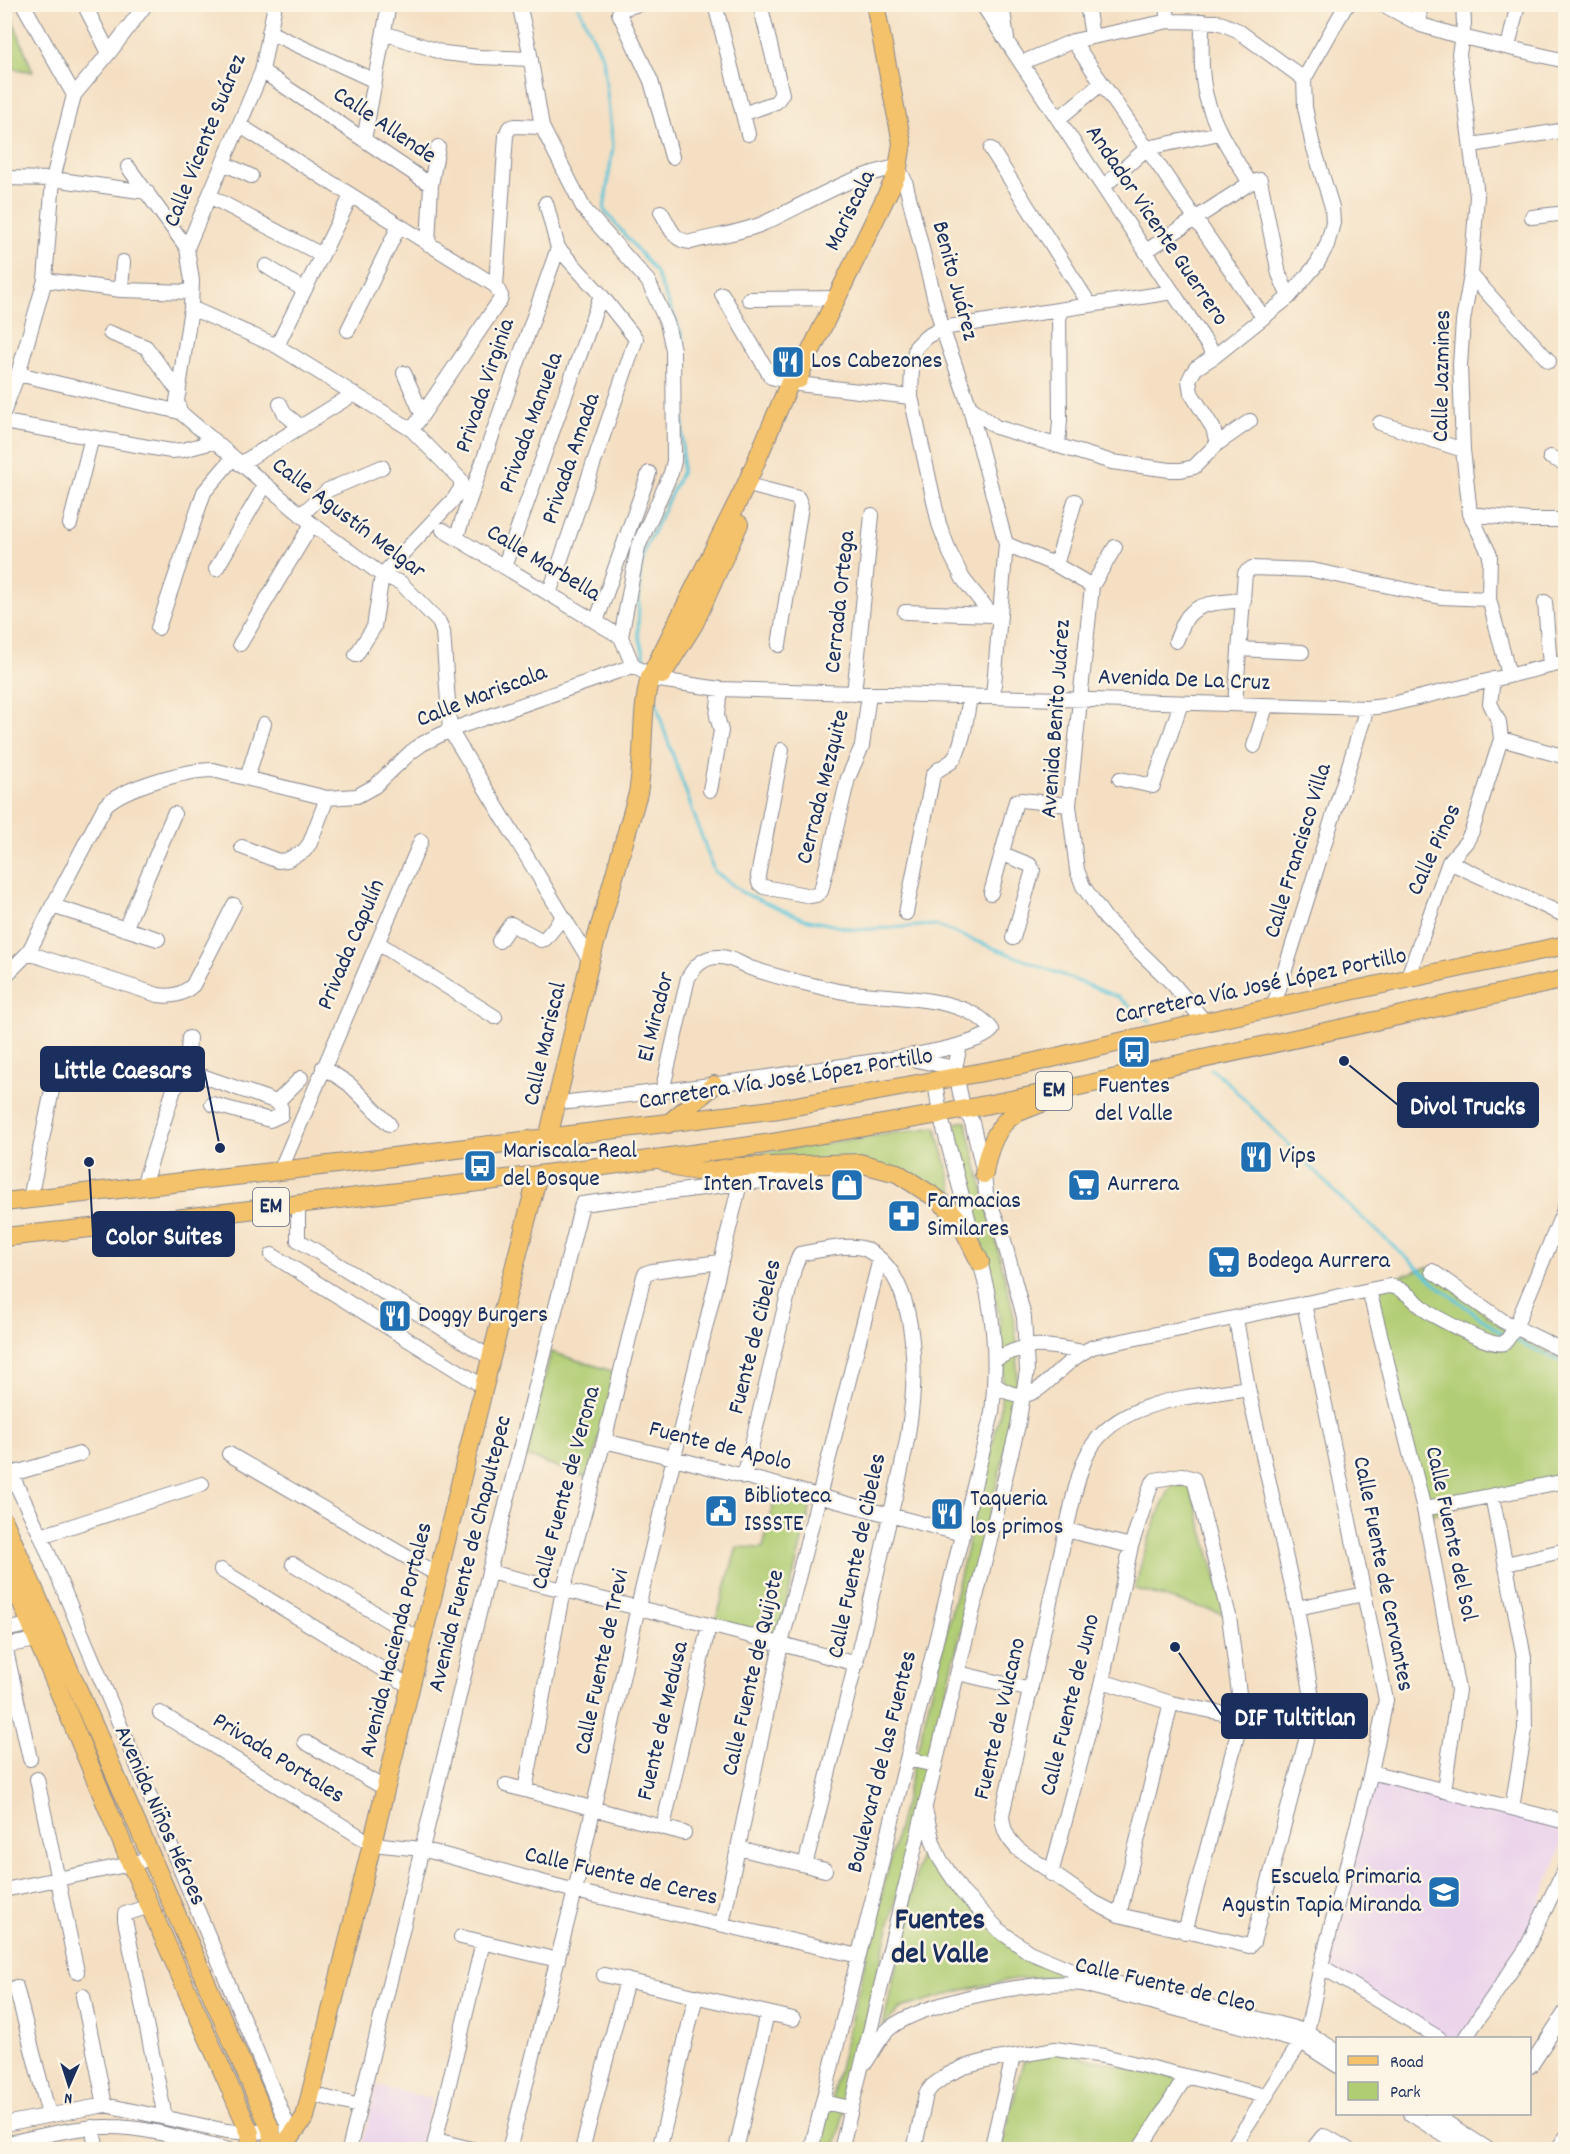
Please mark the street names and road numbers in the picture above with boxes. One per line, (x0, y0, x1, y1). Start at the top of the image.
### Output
street label: Calle Vicente Suárez (156, 49, 256, 233)
street label: Calle Allende (325, 79, 443, 173)
street label: Andador Vicente Guerrero (1076, 119, 1236, 333)
street label: Mariscala (817, 164, 886, 257)
street label: Benito Juárez (922, 218, 986, 344)
street label: Calle Jazmines (1425, 310, 1461, 442)
street label: Privada Virginia (447, 314, 525, 458)
street label: Privada Manuela (491, 347, 573, 498)
street label: Privada Amada (534, 388, 611, 529)
street label: Calle Agustín Melgar (264, 450, 432, 588)
street label: Calle Marbella (479, 516, 607, 612)
street label: Cerrada Ortega (817, 528, 865, 675)
street label: Avenida Benito Juárez (1033, 618, 1081, 820)
street label: Calle Mariscala (412, 656, 553, 737)
street label: Avenida De La Cruz (1097, 661, 1271, 701)
street label: Cerrada Mezquite (788, 706, 860, 868)
street label: Calle Francisco Villa (1256, 759, 1342, 943)
street label: Calle Pinos (1399, 799, 1471, 901)
street label: Privada Capulín (309, 874, 395, 1016)
street label: Carretera Vía José López Portillo (1112, 939, 1410, 1035)
street label: El Mirador (629, 968, 685, 1066)
street label: Calle Mariscal (515, 979, 577, 1109)
street label: Carretera Vía José López Portillo (637, 1040, 935, 1120)
road number: EM (1036, 1072, 1072, 1110)
road number: EM (253, 1188, 289, 1226)
street label: Fuente de Cibeles (720, 1256, 792, 1418)
street label: Calle Fuente de Verona (523, 1382, 611, 1594)
street label: Avenida Fuente de Chapultepec (420, 1412, 522, 1696)
street label: Fuente de Apolo (645, 1413, 795, 1481)
street label: Calle Fuente del Sol (1415, 1443, 1485, 1625)
street label: Calle Fuente de Cibeles (820, 1450, 896, 1662)
street label: Calle Fuente de Cervantes (1343, 1454, 1421, 1694)
street label: Avenida Hacienda Portales (351, 1519, 443, 1761)
street label: Calle Fuente de Trevi (567, 1566, 639, 1758)
street label: Calle Fuente de Quijote (714, 1567, 794, 1779)
street label: Calle Fuente de Juno (1032, 1610, 1110, 1800)
street label: Fuente de Vulcano (966, 1635, 1036, 1803)
street label: Fuente de Medusa (629, 1637, 699, 1804)
street label: Boulevard de las Fuentes (839, 1647, 927, 1877)
street label: Privada Portales (205, 1705, 351, 1813)
street label: Avenida Niños Héroes (104, 1721, 214, 1911)
street label: Calle Fuente de Ceres (521, 1838, 721, 1916)
street label: Calle Fuente de Cleo (1071, 1949, 1259, 2023)

